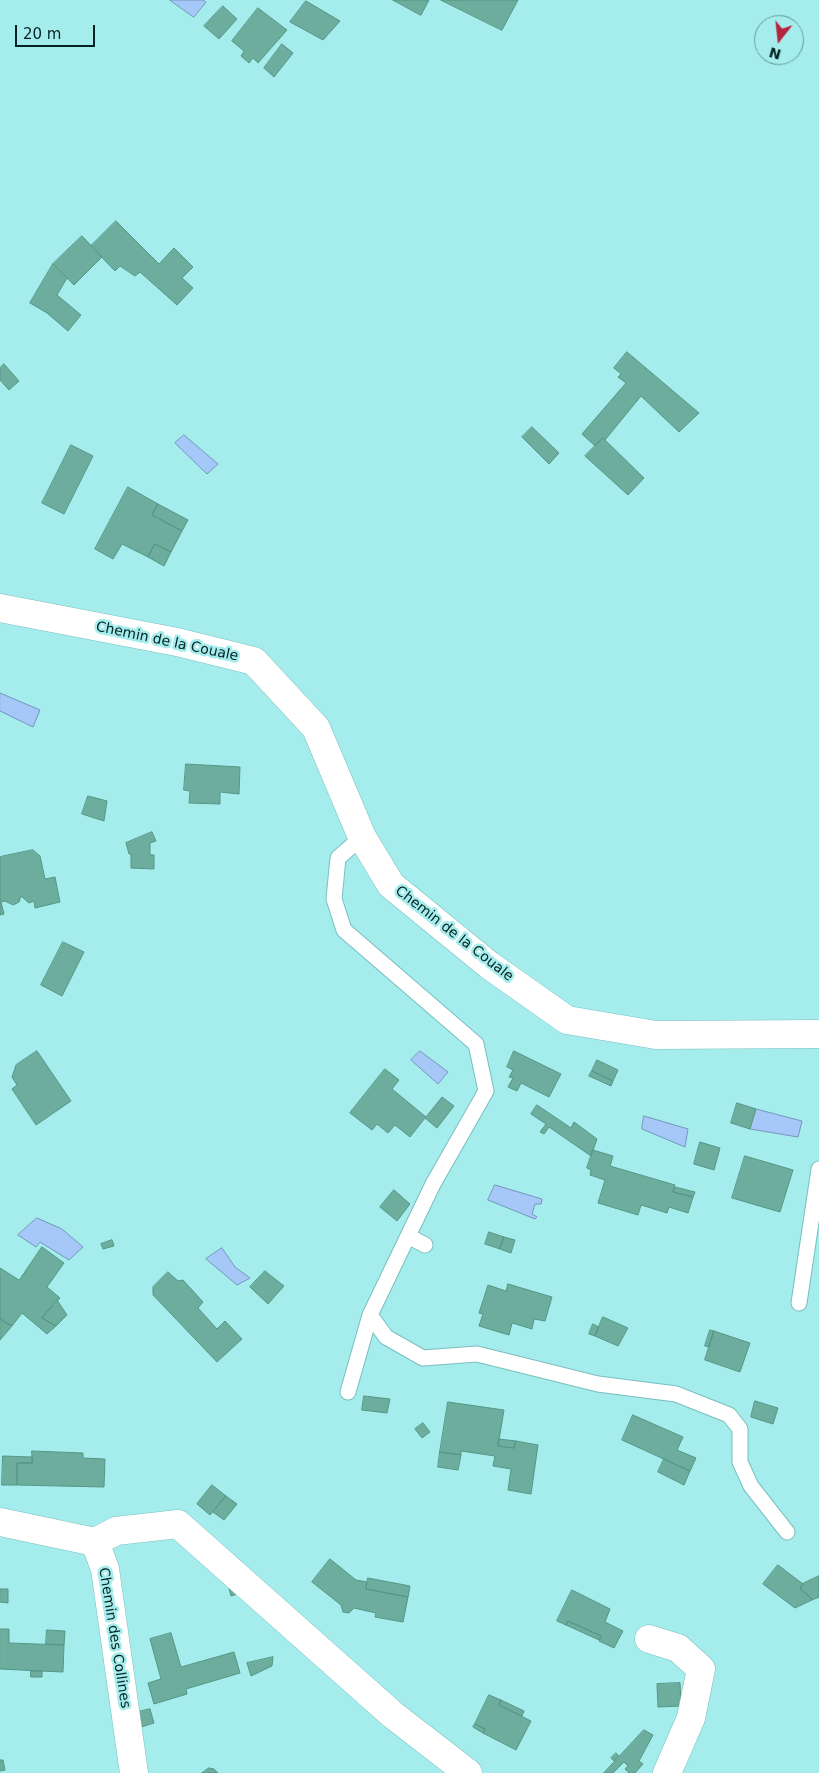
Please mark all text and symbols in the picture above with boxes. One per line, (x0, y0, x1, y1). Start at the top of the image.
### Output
scale bar (18, 15, 98, 47)
north arrow (754, 15, 804, 65)
text: 20 m (23, 25, 61, 43)
text: N (767, 44, 783, 63)
street label: Chemin de la Couale (94, 619, 240, 665)
street label: Chemin de la Couale (392, 883, 516, 985)
street label: Chemin des Collines (95, 1566, 133, 1710)

